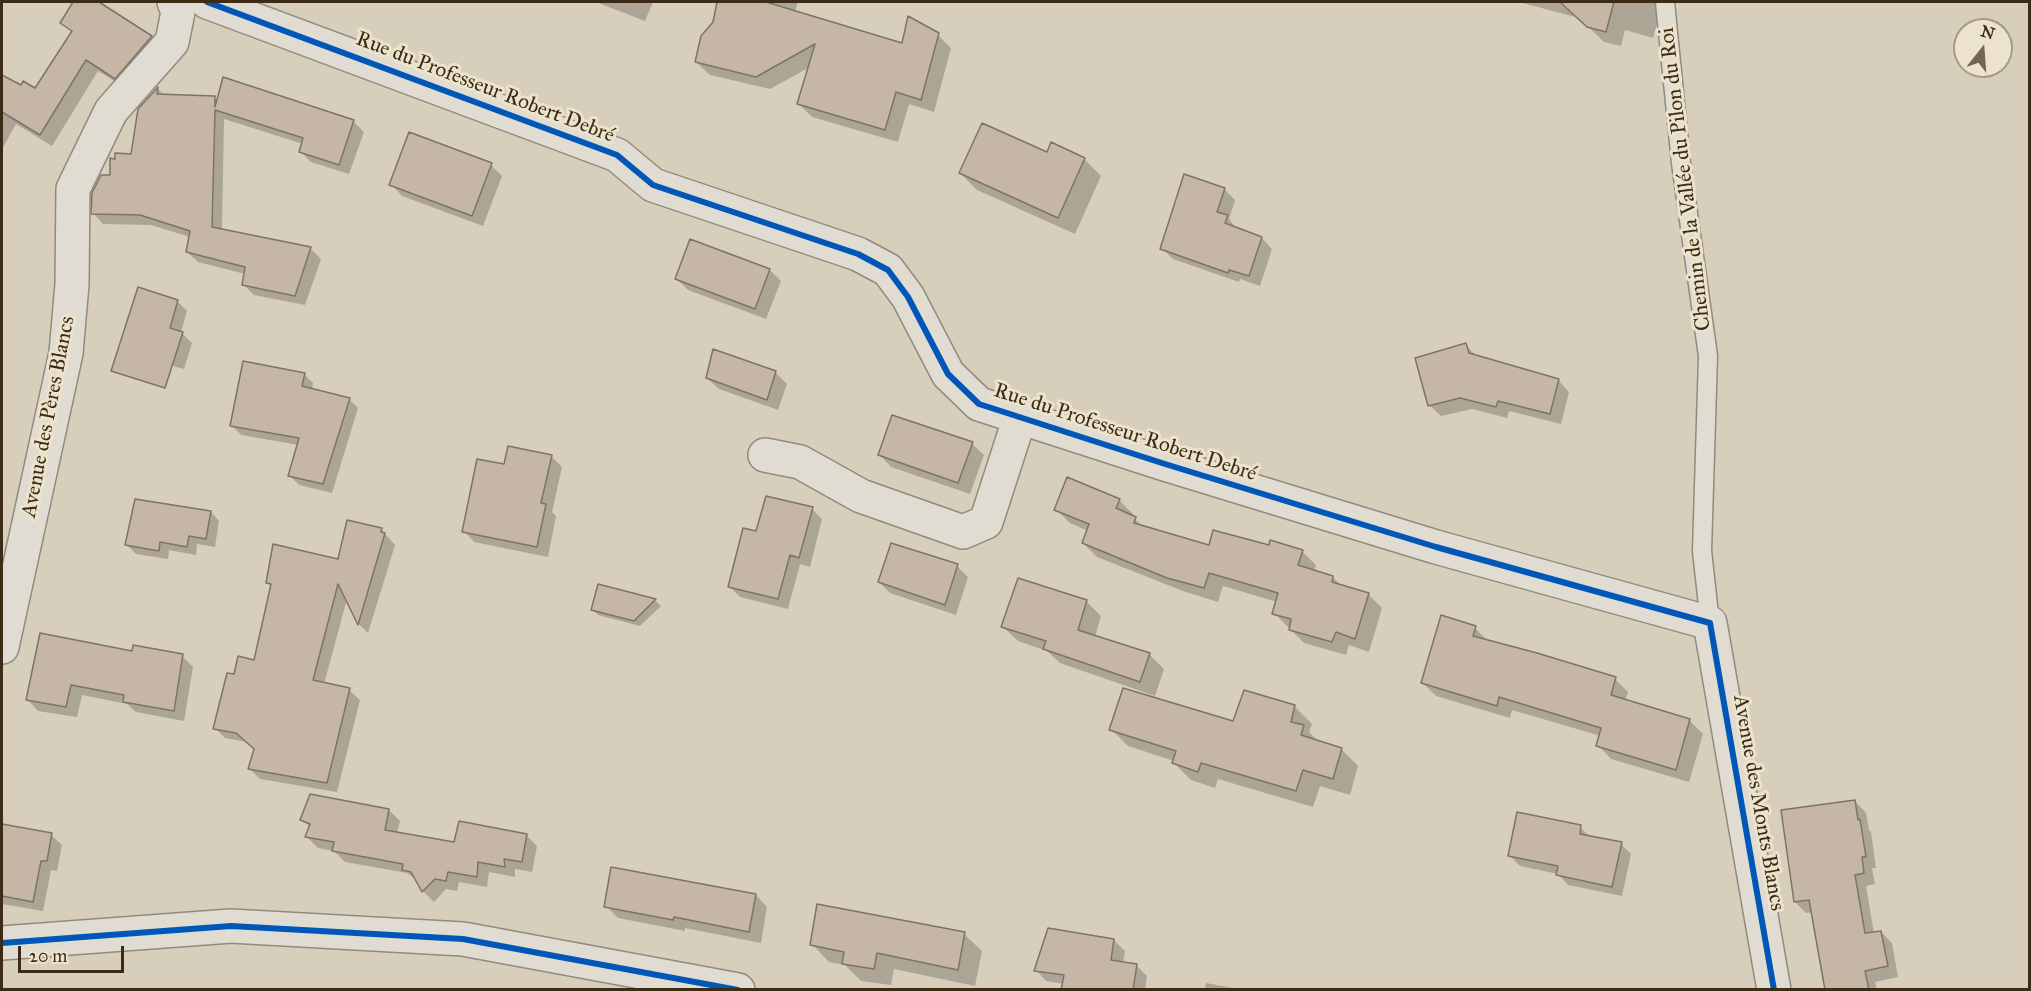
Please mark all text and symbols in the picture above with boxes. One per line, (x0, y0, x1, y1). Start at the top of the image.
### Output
north arrow (1953, 18, 2013, 78)
text: N (1979, 21, 1997, 43)
street label: Chemin de la Vallée du Pilon du Roi (1655, 26, 1717, 332)
street label: Rue du Professeur Robert Debré (352, 27, 618, 149)
street label: Avenue des Pères Blancs (17, 314, 81, 520)
street label: Rue du Professeur Robert Debré (990, 379, 1260, 487)
street label: Avenue des Monts Blancs (1727, 693, 1789, 913)
scale bar (21, 934, 128, 972)
text: 20 m (29, 945, 67, 967)

